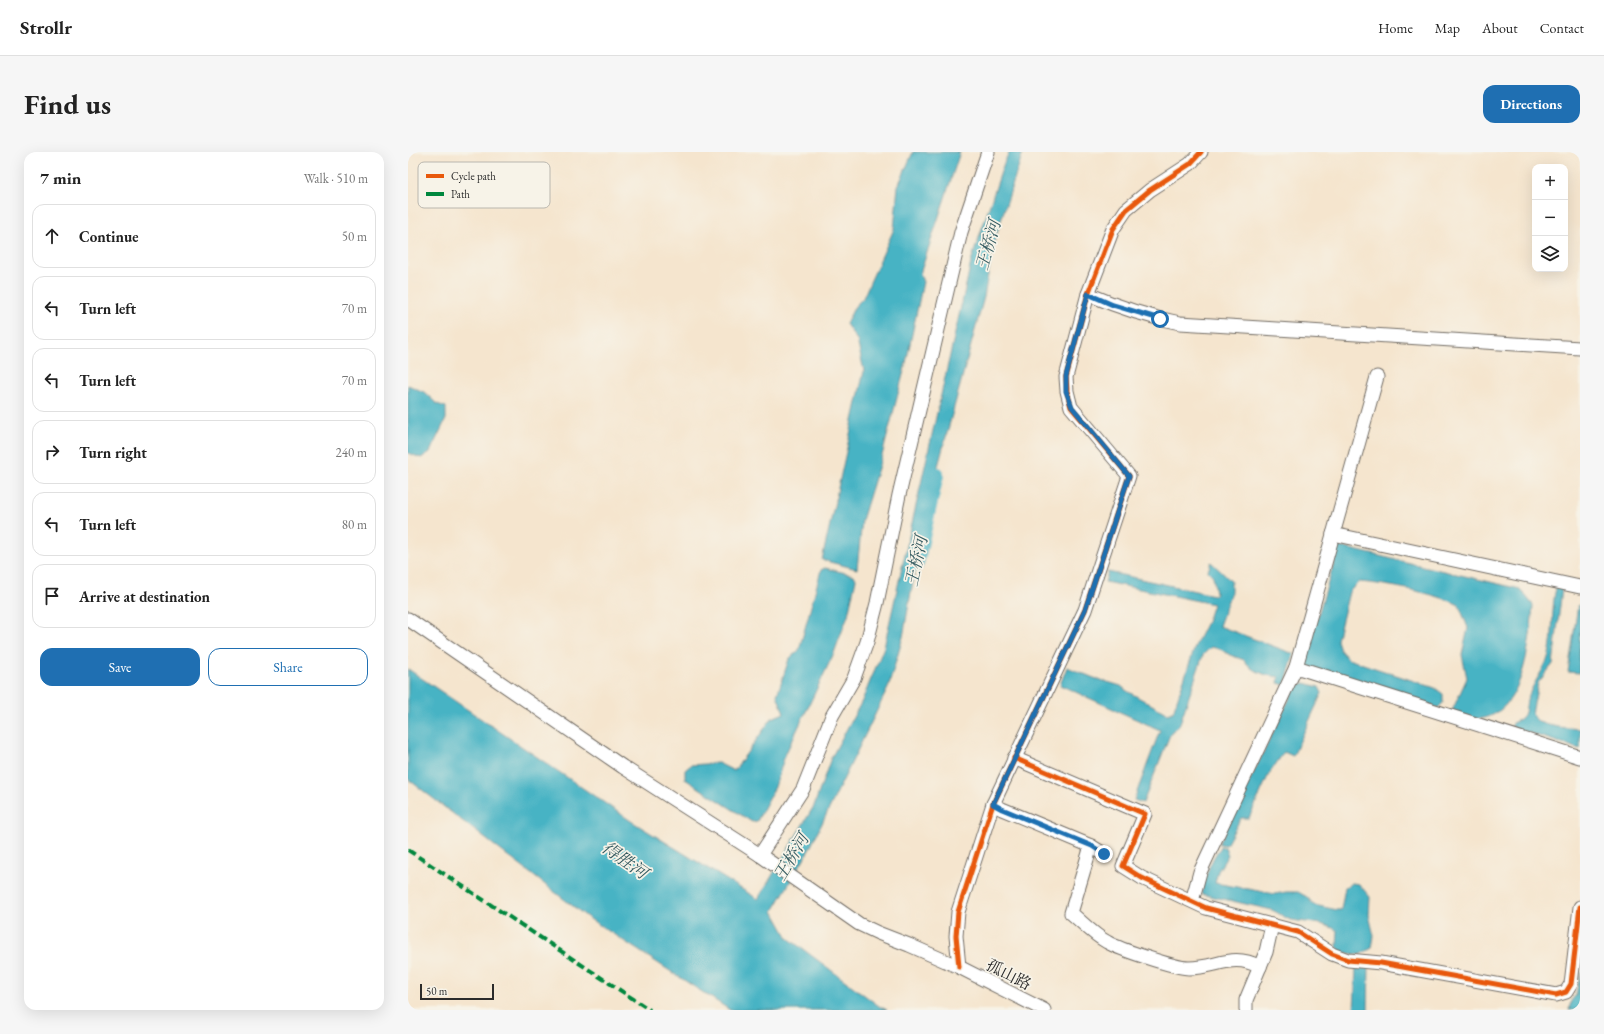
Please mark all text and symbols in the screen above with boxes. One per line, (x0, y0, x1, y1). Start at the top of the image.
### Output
text: Strollr (20, 15, 72, 40)
text: Home (1378, 19, 1413, 37)
text: Map (1435, 19, 1460, 37)
text: About (1482, 19, 1518, 37)
text: Contact (1540, 19, 1584, 37)
button: Directions (1483, 85, 1580, 123)
text: Find us (24, 86, 111, 122)
legend (418, 162, 550, 208)
map controls (1532, 164, 1568, 272)
button: + (1532, 164, 1568, 200)
text: 7 min (40, 167, 81, 189)
text: Cycle path (451, 169, 496, 183)
text: Walk · 510 m (304, 170, 368, 187)
text: Path (451, 187, 470, 201)
button: − (1532, 200, 1568, 236)
water label: 王桥河 (970, 215, 1006, 273)
icon: ahead (41, 225, 63, 247)
text: Continue (79, 227, 139, 246)
text: 50 m (342, 228, 367, 245)
button: layers (1532, 236, 1568, 272)
icon: left (41, 297, 63, 319)
text: Turn left (79, 299, 136, 318)
text: 70 m (342, 300, 367, 317)
route start (1151, 310, 1169, 328)
icon: left (41, 369, 63, 391)
text: Turn left (79, 371, 136, 390)
text: 70 m (342, 372, 367, 389)
icon: right (41, 441, 63, 463)
text: Turn right (79, 443, 147, 462)
text: 240 m (336, 444, 367, 461)
icon: left (41, 513, 63, 535)
text: Turn left (79, 515, 136, 534)
text: 80 m (342, 516, 367, 533)
water label: 王桥河 (900, 531, 933, 588)
icon: arrive (41, 585, 63, 607)
text: Arrive at destination (79, 587, 210, 606)
button: Save (40, 648, 200, 686)
button: Share (208, 648, 368, 686)
water label: 王桥河 (768, 827, 815, 885)
water label: 得胜河 (598, 836, 655, 885)
route end (1095, 845, 1113, 863)
street label: 孤山路 (983, 954, 1035, 995)
scale bar (420, 982, 494, 1001)
text: 50 m (426, 984, 447, 998)

